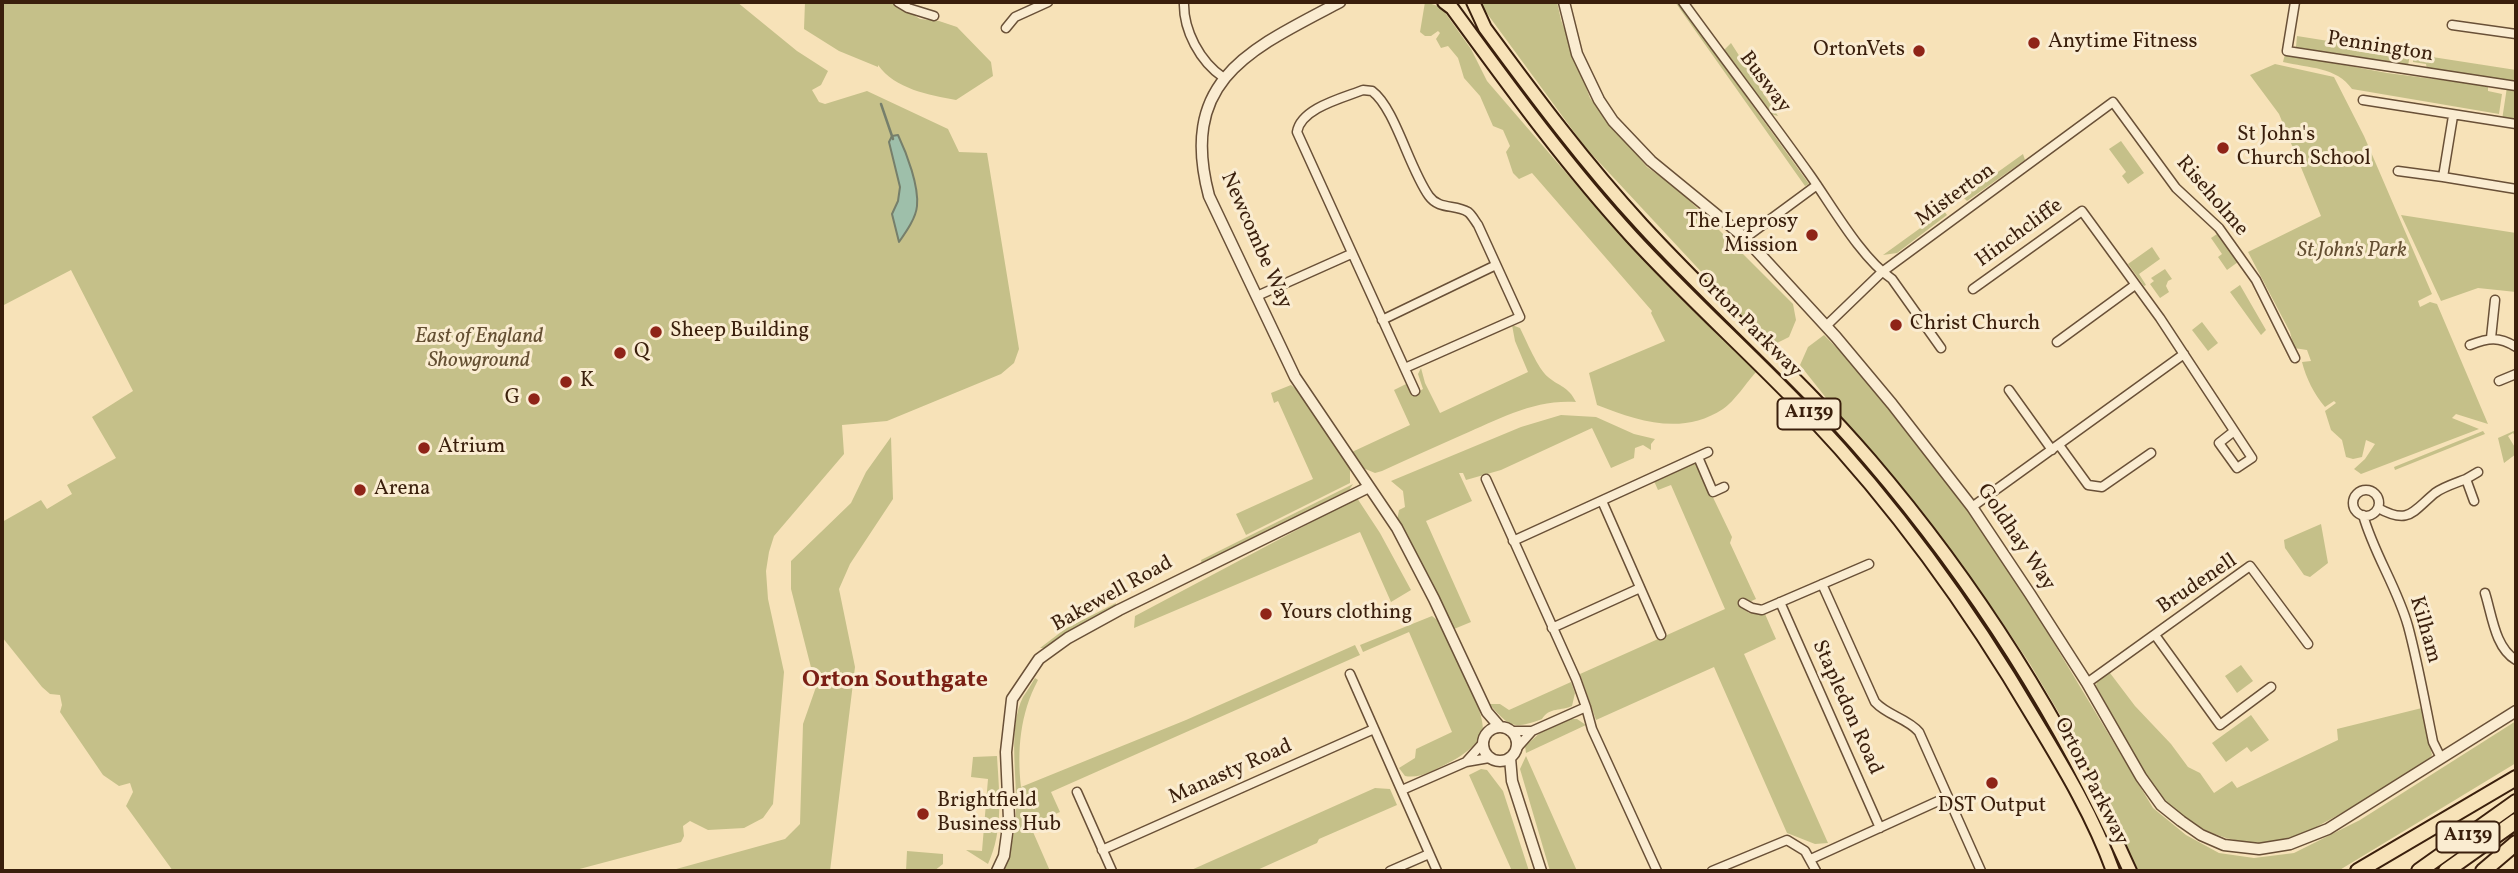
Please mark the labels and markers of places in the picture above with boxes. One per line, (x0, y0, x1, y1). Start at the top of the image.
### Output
place label: Anytime Fitness (2048, 30, 2198, 56)
marker: Anytime Fitness (2026, 35, 2042, 51)
place label: OrtonVets (1813, 38, 1905, 64)
marker: OrtonVets (1911, 43, 1927, 59)
place label: St John's Church School (2237, 123, 2371, 173)
marker: St John's Church School (2215, 140, 2231, 156)
place label: The Leprosy Mission (1686, 210, 1798, 260)
marker: The Leprosy Mission (1804, 227, 1820, 243)
place label: Christ Church (1910, 312, 2040, 338)
marker: Christ Church (1888, 317, 1904, 333)
place label: Sheep Building (670, 319, 809, 345)
marker: Sheep Building (648, 324, 664, 340)
place label: Q (634, 340, 649, 366)
marker: Q (612, 345, 628, 361)
place label: K (580, 369, 594, 395)
marker: K (558, 374, 574, 390)
place label: G (505, 386, 520, 412)
marker: G (526, 391, 542, 407)
place label: Atrium (438, 435, 505, 461)
marker: Atrium (416, 440, 432, 456)
place label: Arena (374, 477, 431, 503)
marker: Arena (352, 482, 368, 498)
place label: Yours clothing (1280, 601, 1412, 627)
marker: Yours clothing (1258, 606, 1274, 622)
marker: DST Output (1984, 775, 2000, 791)
place label: Brightfield Business Hub (937, 789, 1061, 839)
place label: DST Output (1938, 794, 2046, 820)
marker: Brightfield Business Hub (915, 806, 931, 822)

